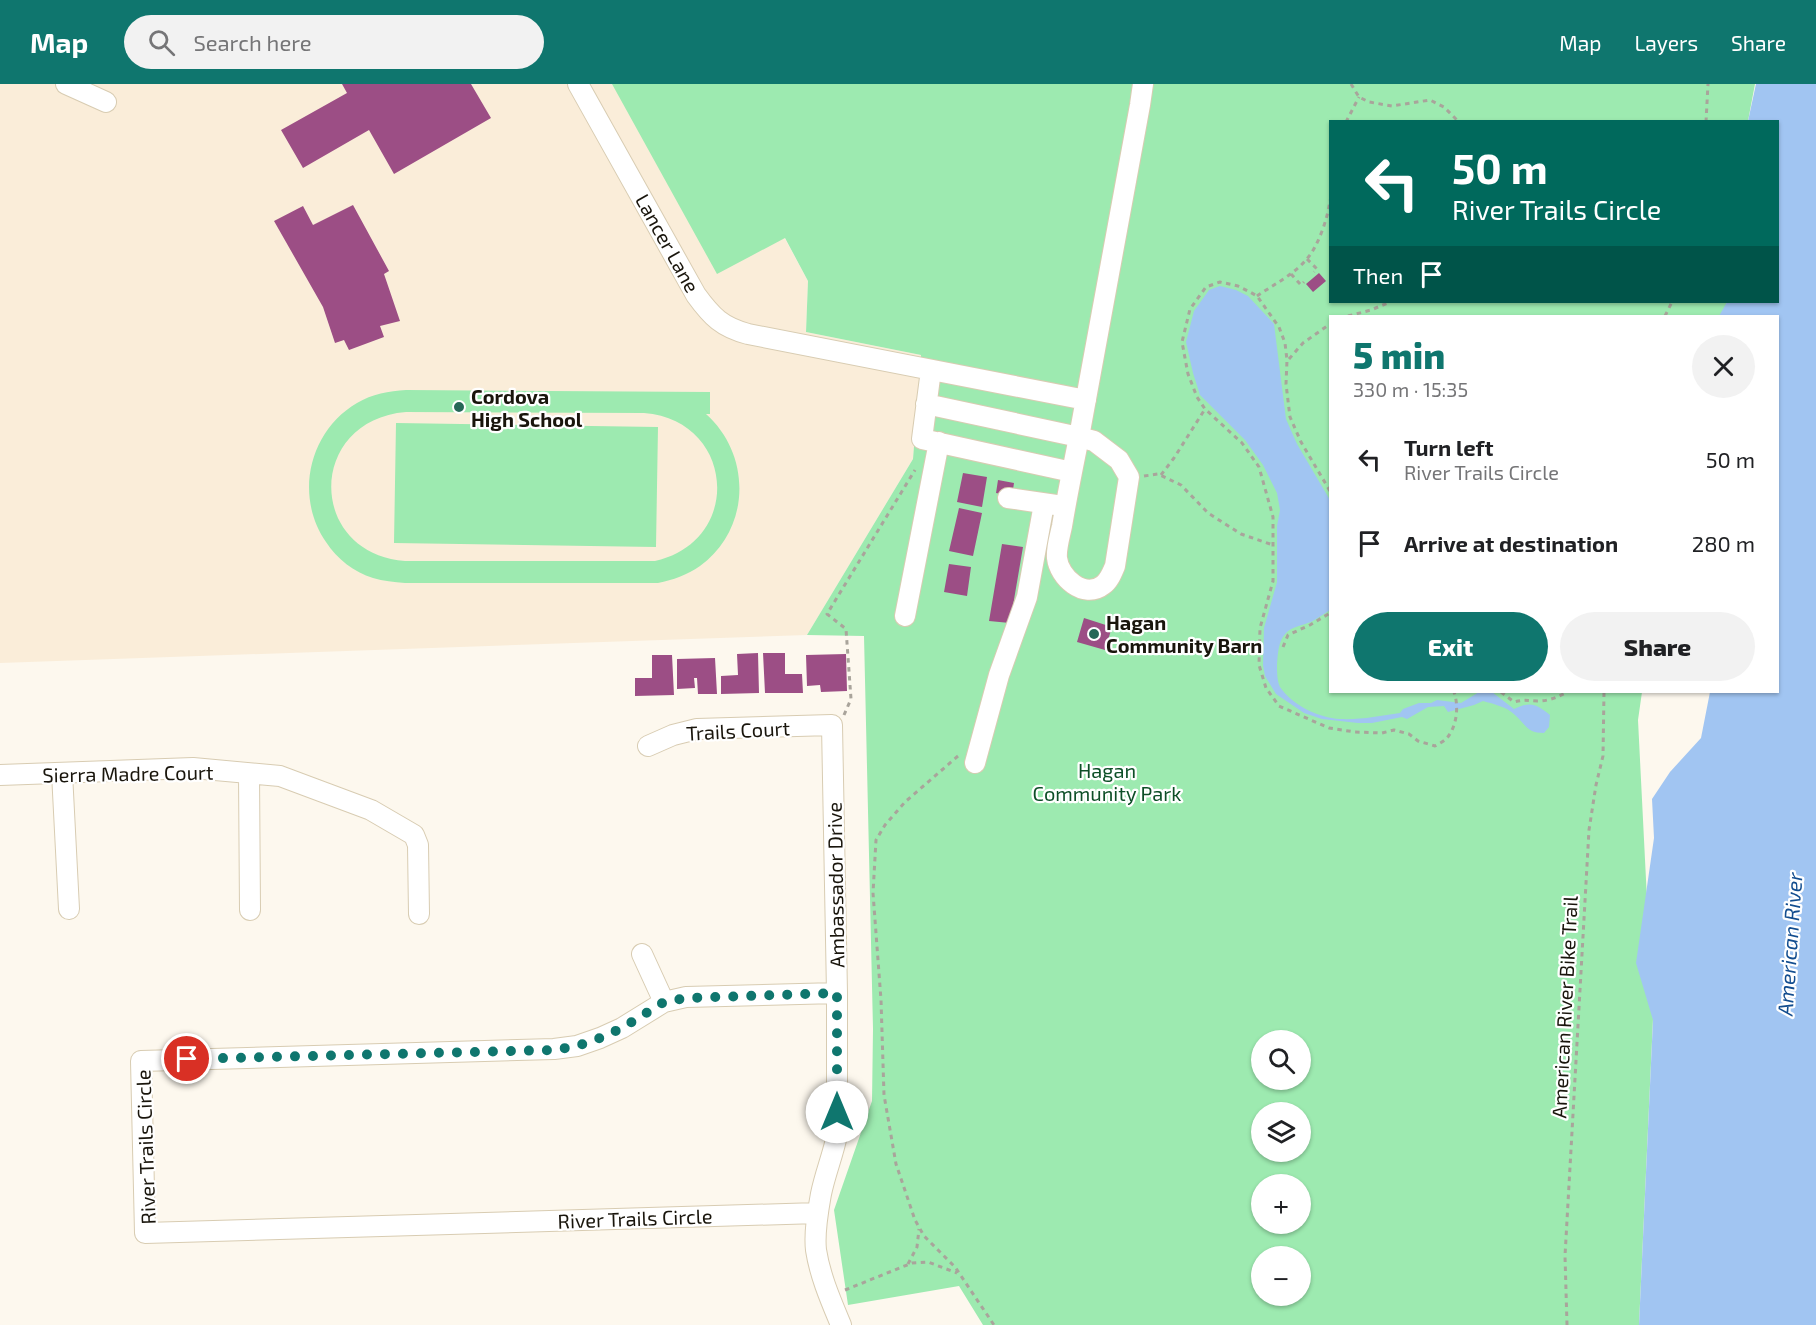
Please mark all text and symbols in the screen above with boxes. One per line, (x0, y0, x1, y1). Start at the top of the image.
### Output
search box (124, 15, 544, 69)
text: Map (30, 25, 88, 59)
icon: search (145, 26, 178, 59)
text: Search here (193, 29, 312, 55)
text: Map (1559, 30, 1601, 55)
text: Layers (1634, 30, 1698, 55)
text: Share (1731, 30, 1786, 55)
text: 50 m (1452, 142, 1548, 192)
icon: left (1353, 144, 1431, 222)
street label: Lancer Lane (631, 190, 705, 296)
text: River Trails Circle (1452, 193, 1661, 225)
icon: arrive (1415, 258, 1448, 291)
text: Then (1353, 262, 1403, 288)
text: 5 min (1353, 333, 1445, 376)
button: close (1692, 335, 1755, 398)
text: 330 m · 15:35 (1353, 377, 1468, 401)
place label: Cordova High School (471, 384, 583, 431)
marker: Cordova High School (452, 400, 466, 414)
text: Turn left (1404, 434, 1493, 460)
icon: left (1353, 443, 1386, 476)
text: 50 m (1706, 446, 1755, 472)
text: River Trails Circle (1404, 460, 1559, 484)
icon: arrive (1353, 527, 1386, 560)
text: Arrive at destination (1404, 530, 1618, 556)
text: 280 m (1692, 530, 1755, 556)
place label: Hagan Community Barn (1106, 610, 1262, 658)
button: Exit (1353, 612, 1548, 681)
button: Share (1560, 612, 1755, 681)
marker: Hagan Community Barn (1087, 627, 1101, 641)
street label: Trails Court (685, 715, 791, 745)
park label: Hagan Community Park (1033, 758, 1181, 805)
street label: Sierra Madre Court (42, 760, 214, 786)
street label: Ambassador Drive (822, 802, 848, 968)
water label: American River (1771, 871, 1807, 1018)
street label: American River Bike Trail (1546, 895, 1582, 1119)
map controls (1251, 1030, 1311, 1306)
button: search (1251, 1030, 1311, 1090)
pin (161, 1033, 212, 1084)
icon: arrive (170, 1042, 203, 1075)
street label: River Trails Circle (130, 1069, 160, 1225)
position arrow (805, 1080, 869, 1144)
button: layers (1251, 1102, 1311, 1162)
button: + (1251, 1174, 1311, 1234)
street label: River Trails Circle (557, 1203, 713, 1233)
button: − (1251, 1246, 1311, 1306)

